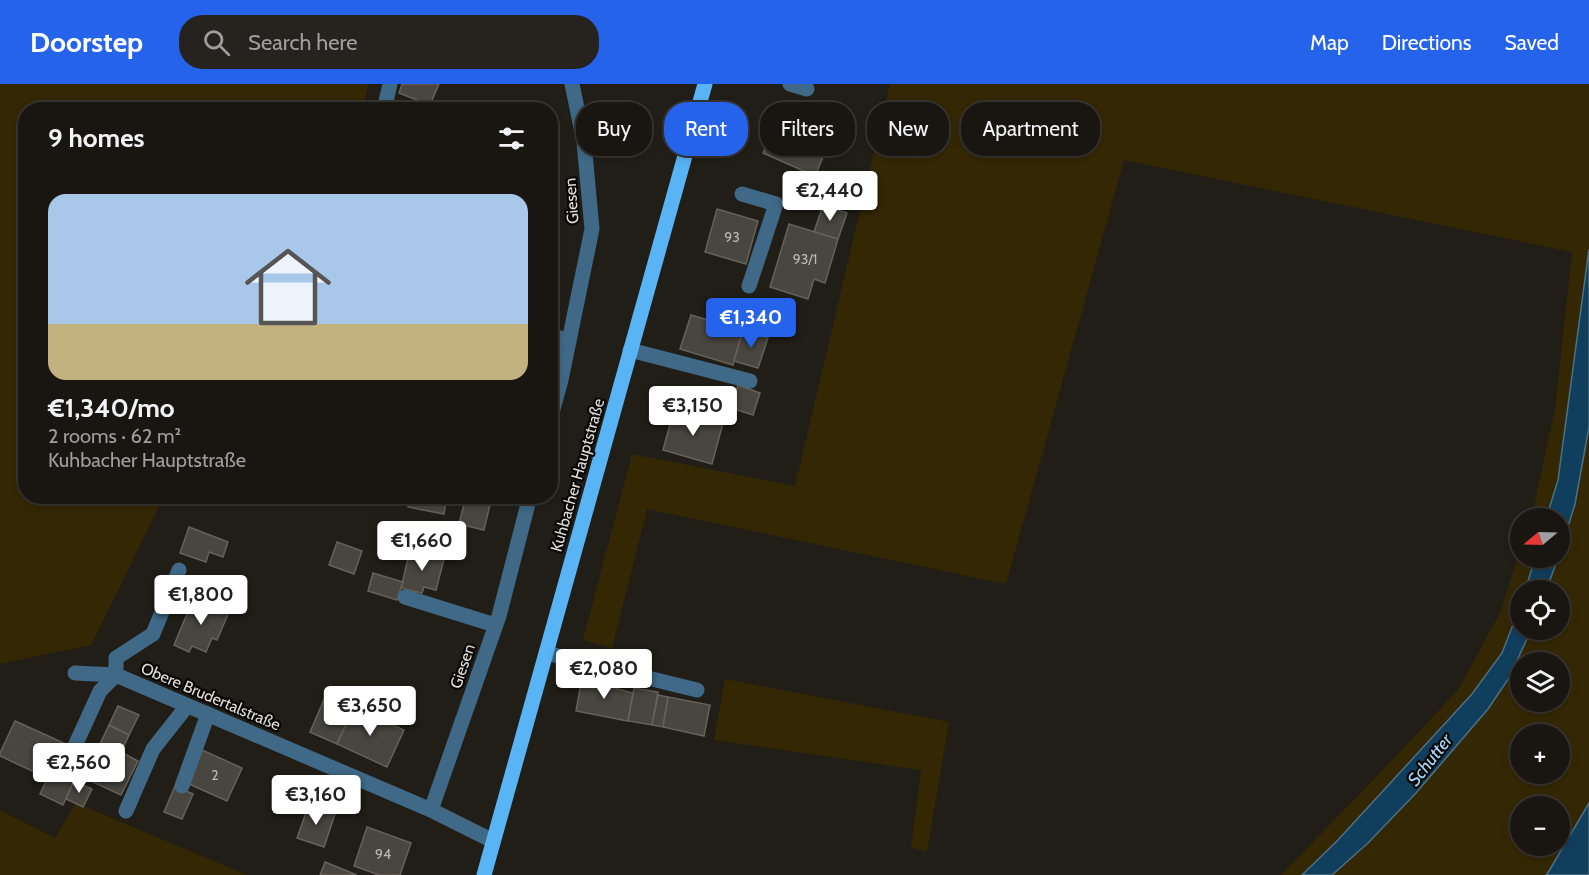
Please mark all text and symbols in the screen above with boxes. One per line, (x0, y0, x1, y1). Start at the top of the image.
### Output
search box (179, 15, 599, 69)
text: Doorstep (30, 25, 143, 59)
icon: search (200, 26, 233, 59)
text: Search here (248, 29, 357, 56)
text: Map (1310, 30, 1349, 55)
text: Directions (1382, 30, 1471, 55)
text: Saved (1504, 30, 1559, 55)
chip: Buy (576, 102, 652, 156)
chip: Rent (664, 102, 748, 156)
chip: Filters (760, 102, 855, 156)
chip: New (867, 102, 949, 156)
chip: Apartment (961, 102, 1100, 156)
text: 9 homes (48, 122, 145, 154)
icon: filters (495, 122, 528, 155)
pin: €2,440 (781, 171, 879, 222)
street label: Giesen (560, 177, 583, 225)
text: €2,440 (797, 178, 864, 202)
house number: 93 (724, 228, 740, 246)
icon: home (234, 233, 342, 341)
house number: 93/1 (793, 250, 817, 268)
pin: €1,340 (702, 298, 800, 349)
text: €1,340 (720, 305, 782, 329)
pin: €3,150 (644, 386, 742, 437)
text: €1,340/mo (48, 392, 175, 424)
text: €3,150 (663, 393, 723, 417)
street label: Kuhbacher Hauptstraße (547, 396, 608, 554)
text: 2 rooms · 62 m² (48, 424, 181, 448)
text: Kuhbacher Hauptstraße (48, 448, 246, 472)
north arrow (1510, 508, 1570, 568)
map controls (1510, 508, 1570, 856)
pin: €1,660 (373, 521, 471, 572)
text: €1,660 (391, 528, 453, 552)
pin: €1,800 (152, 575, 250, 626)
button: locate (1510, 580, 1570, 640)
text: €1,800 (168, 582, 234, 606)
street label: Giesen (446, 641, 479, 691)
pin: €2,080 (555, 649, 653, 700)
button: layers (1510, 652, 1570, 712)
text: €2,080 (570, 656, 638, 680)
street label: Obere Brudertalstraße (138, 658, 283, 734)
pin: €3,650 (321, 686, 419, 737)
text: €3,650 (338, 693, 402, 717)
button: + (1510, 724, 1570, 784)
water label: Schutter (1403, 728, 1458, 790)
pin: €2,560 (30, 743, 128, 794)
text: €2,560 (47, 750, 111, 774)
house number: 2 (211, 766, 219, 784)
pin: €3,160 (267, 775, 365, 826)
text: €3,160 (286, 782, 346, 806)
button: − (1510, 796, 1570, 856)
house number: 94 (375, 845, 391, 863)

